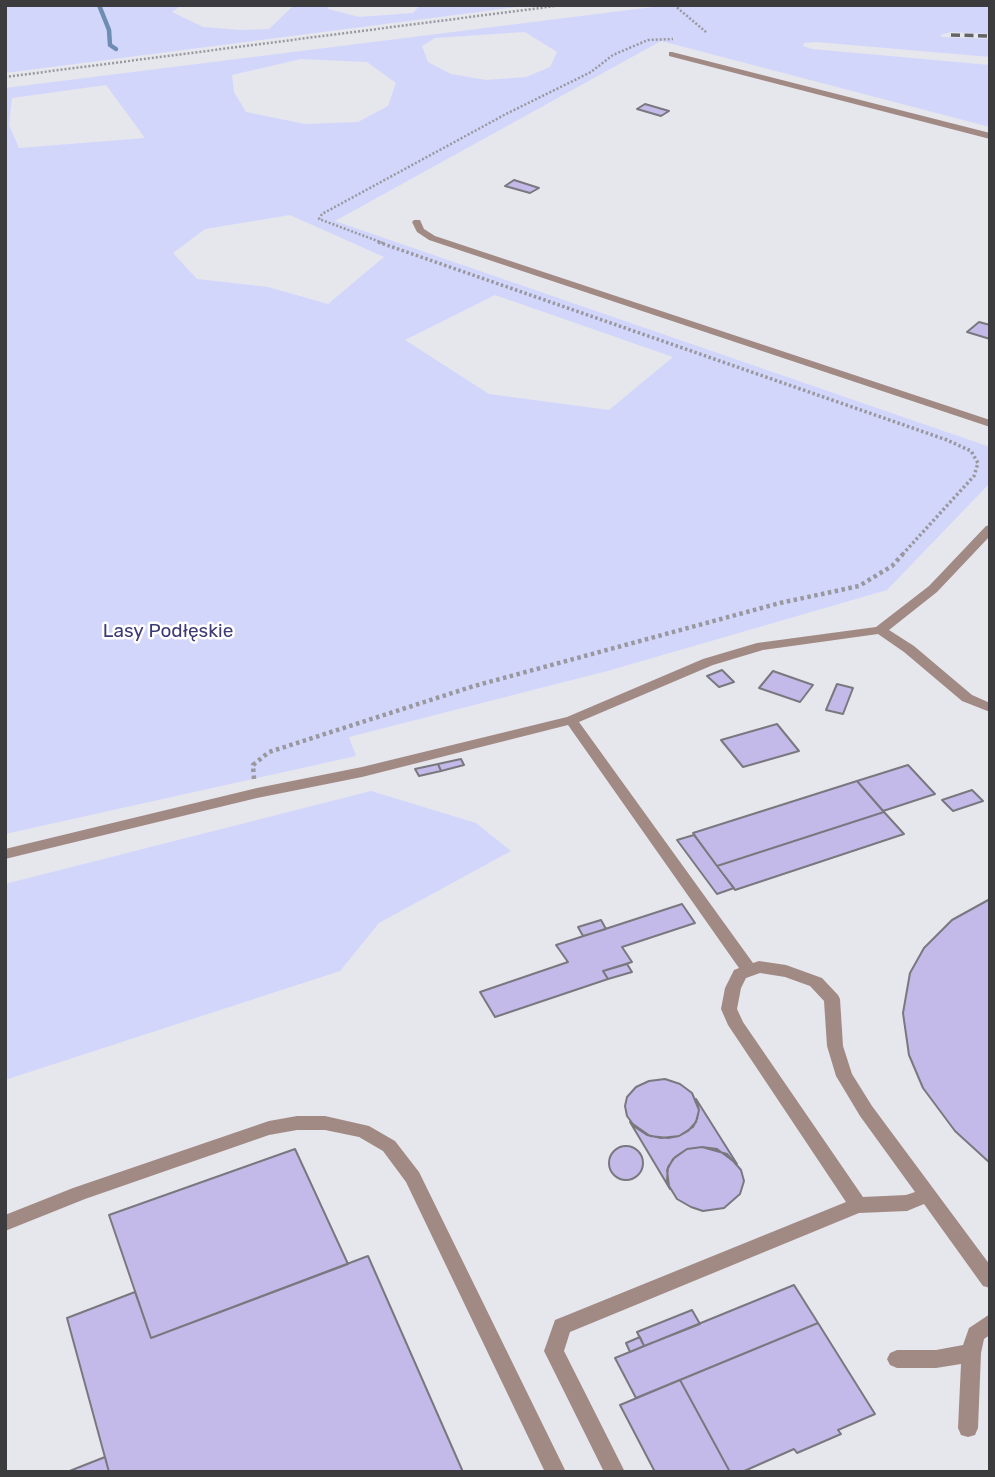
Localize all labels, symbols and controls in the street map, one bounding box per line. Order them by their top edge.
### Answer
park label: Lasy Podłęskie [103,621,233,643]

